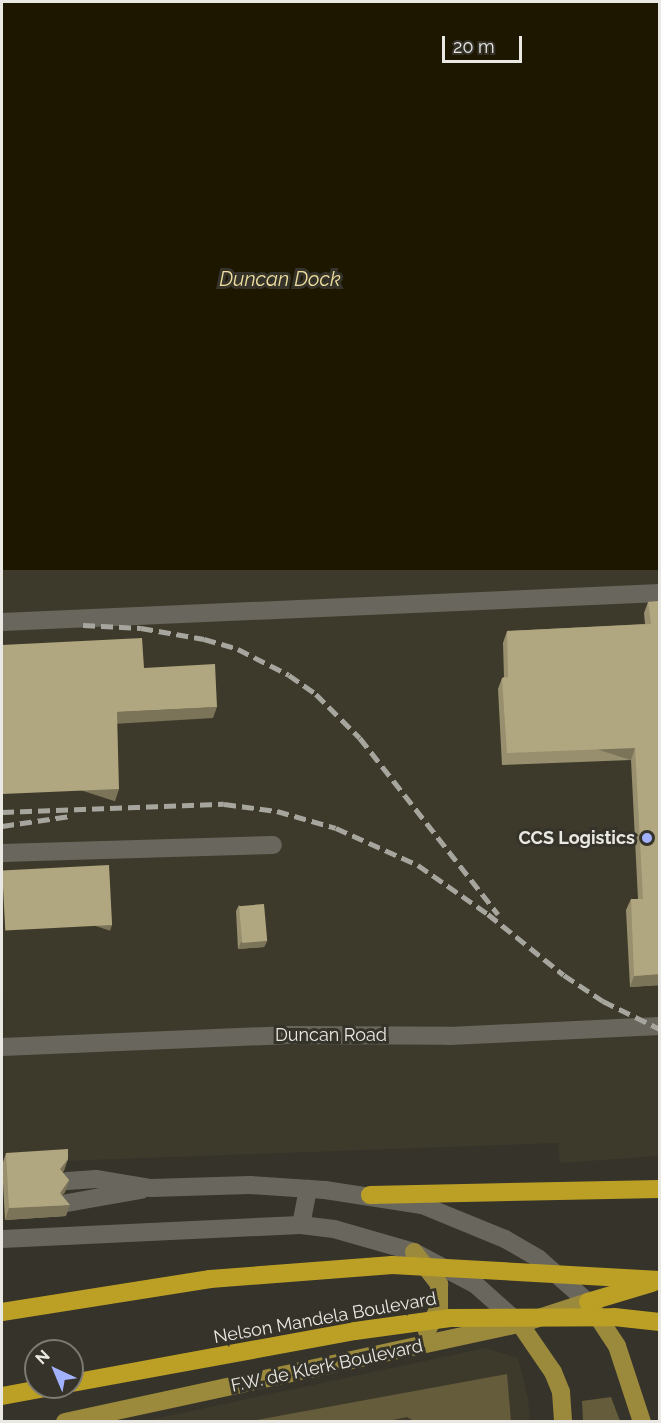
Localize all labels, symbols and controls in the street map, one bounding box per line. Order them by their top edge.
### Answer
scale bar [445,24,524,62]
text: 20 m [453,36,495,57]
water label: Duncan Dock [219,267,341,291]
place label: CCS Logistics [518,827,635,849]
marker: CCS Logistics [640,831,654,845]
street label: Duncan Road [275,1024,387,1046]
street label: Nelson Mandela Boulevard [212,1288,438,1348]
street label: F.W. de Klerk Boulevard [229,1335,425,1397]
north arrow [24,1339,84,1399]
text: N [32,1346,54,1368]

